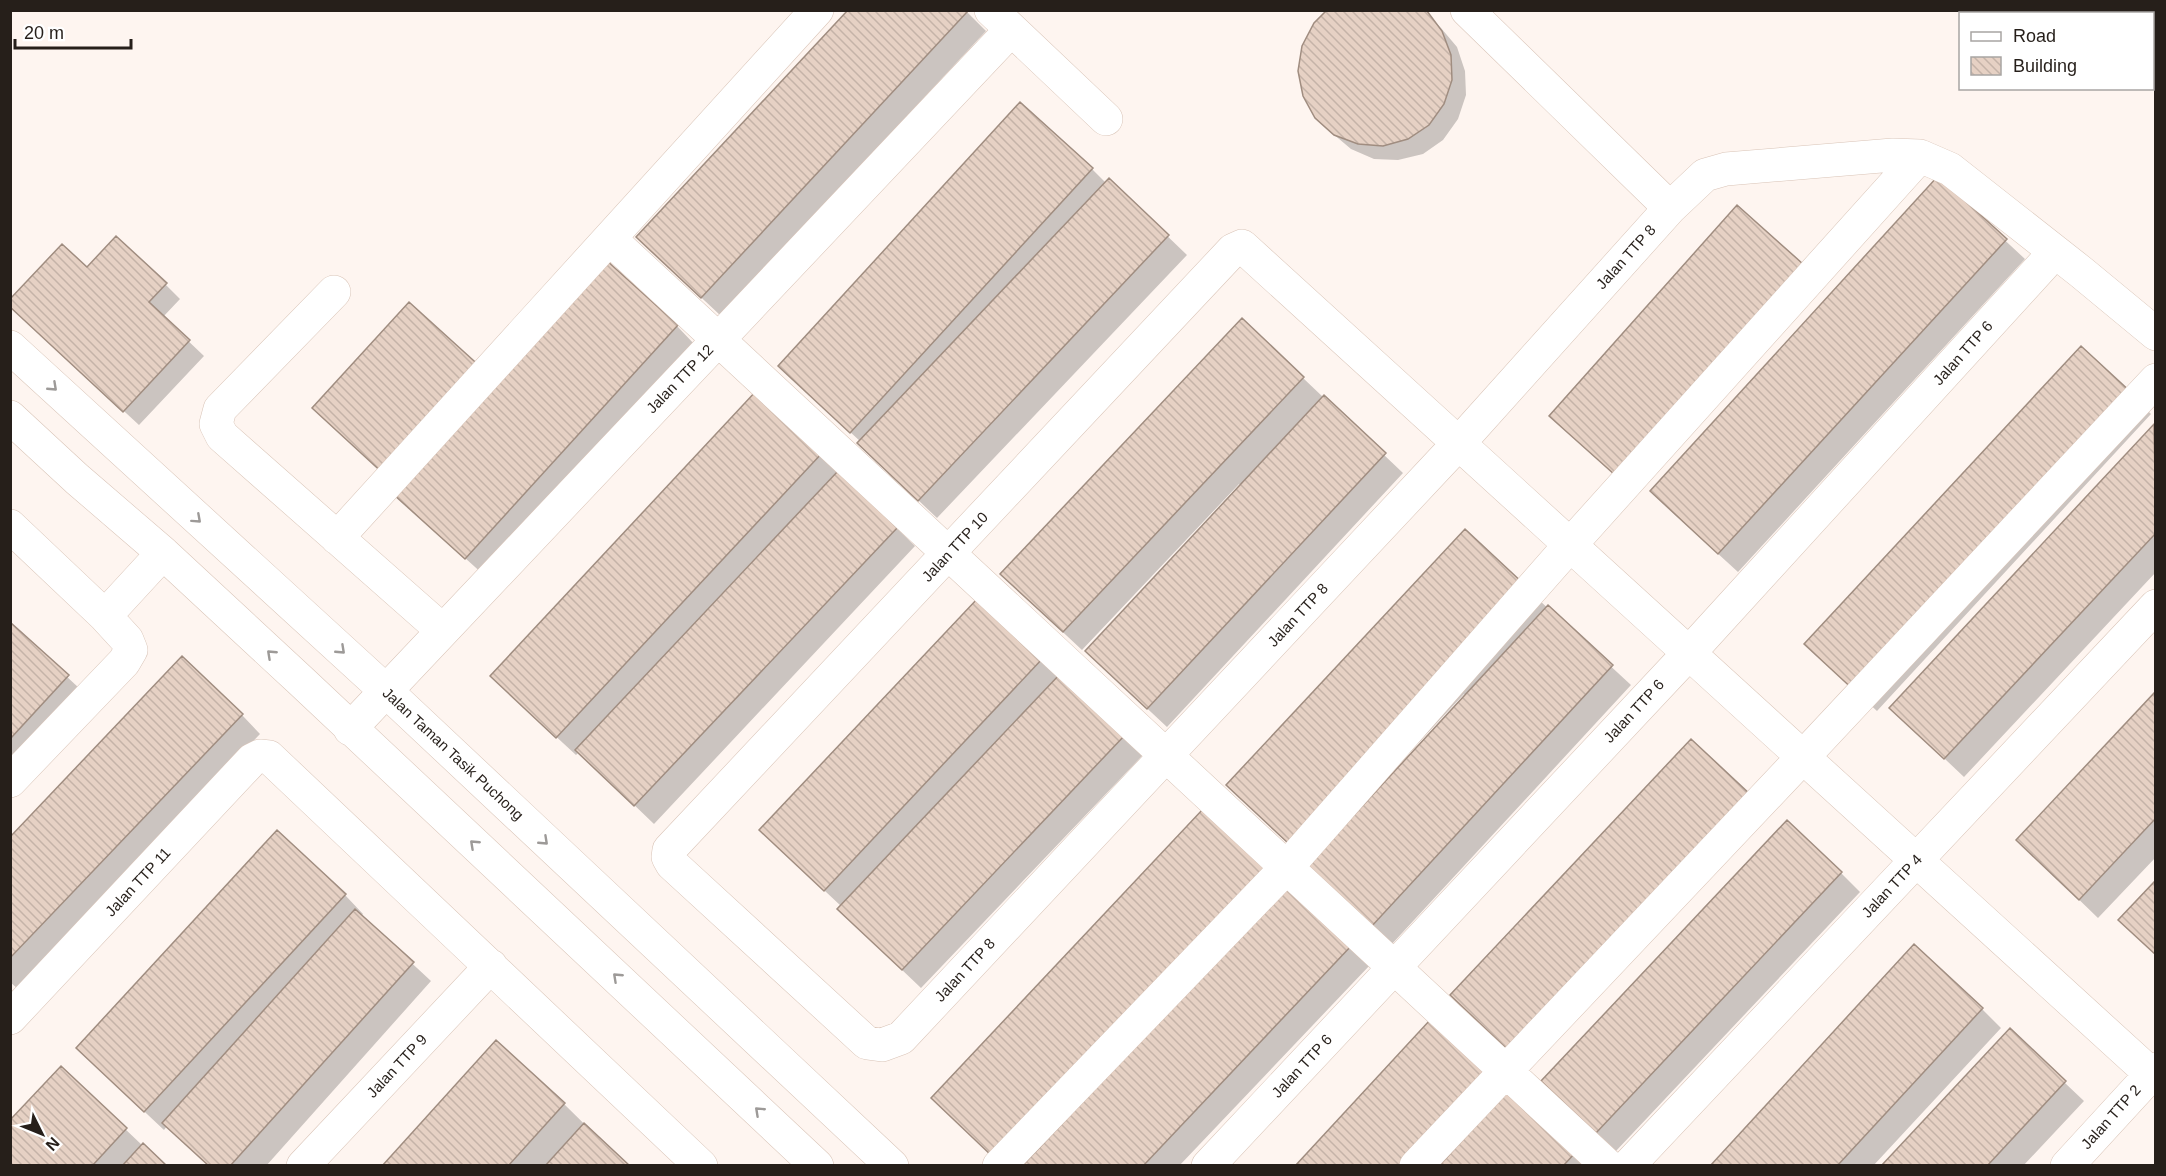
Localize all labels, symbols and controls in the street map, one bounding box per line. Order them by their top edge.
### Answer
scale bar [15,12,130,50]
legend [1959,12,2154,90]
text: 20 m [24,23,64,43]
text: Road [2013,26,2056,46]
text: Building [2013,56,2077,76]
street label: Jalan TTP 8 [1592,221,1659,292]
street label: Jalan TTP 6 [1929,317,1996,388]
street label: Jalan TTP 12 [643,341,717,416]
one-way arrow [46,379,57,390]
street label: Jalan TTP 10 [918,508,991,585]
one-way arrow [190,512,200,523]
street label: Jalan TTP 8 [1264,579,1331,650]
one-way arrow [334,643,345,654]
one-way arrow [267,650,278,661]
street label: Jalan TTP 6 [1600,675,1667,746]
street label: Jalan Taman Tasik Puchong [379,684,527,823]
one-way arrow [538,834,548,845]
one-way arrow [471,841,482,852]
street label: Jalan TTP 11 [102,844,174,919]
street label: Jalan TTP 4 [1858,850,1925,921]
street label: Jalan TTP 8 [931,934,998,1005]
one-way arrow [613,973,624,984]
street label: Jalan TTP 9 [363,1030,430,1101]
street label: Jalan TTP 6 [1268,1030,1335,1101]
street label: Jalan TTP 2 [2077,1081,2144,1152]
north arrow [12,1104,72,1164]
one-way arrow [755,1107,766,1118]
text: N [42,1134,63,1154]

